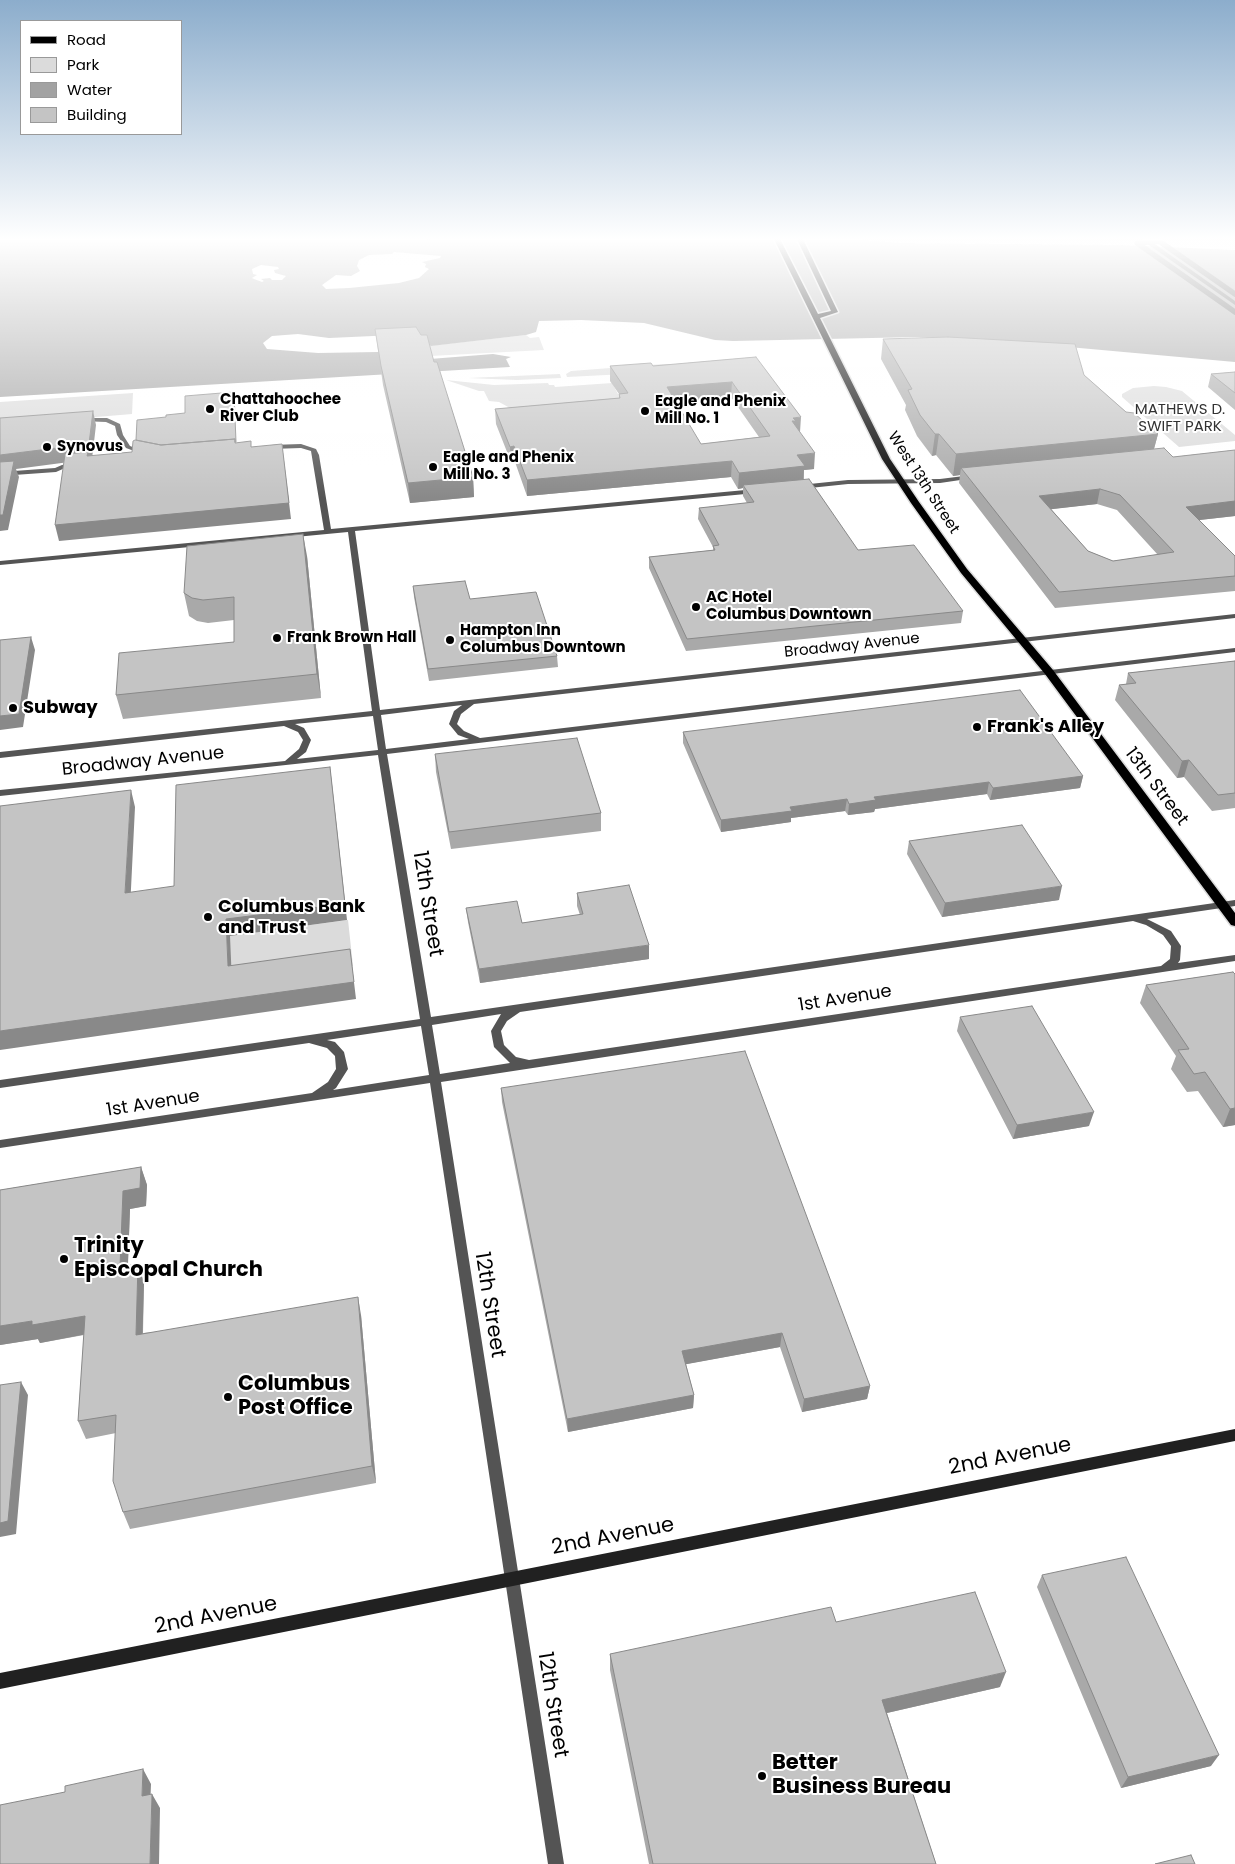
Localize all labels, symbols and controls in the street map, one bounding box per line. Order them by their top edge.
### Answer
legend [20,20,182,135]
text: Road [67,29,106,50]
text: Park [67,54,99,75]
text: Water [67,79,112,100]
text: Building [67,104,127,125]
place label: Chattahoochee River Club [220,391,341,426]
place label: Eagle and Phenix Mill No. 1 [655,393,786,428]
park label: MATHEWS D. SWIFT PARK [1135,401,1225,436]
marker: Chattahoochee River Club [204,403,216,415]
marker: Eagle and Phenix Mill No. 1 [639,405,651,417]
street label: West 13th Street [883,429,963,537]
place label: Synovus [57,438,123,456]
marker: Synovus [41,441,53,453]
place label: Eagle and Phenix Mill No. 3 [443,449,574,484]
marker: Eagle and Phenix Mill No. 3 [427,461,439,473]
place label: AC Hotel Columbus Downtown [706,589,872,624]
marker: AC Hotel Columbus Downtown [690,601,702,613]
place label: Hampton Inn Columbus Downtown [460,622,626,657]
place label: Frank Brown Hall [287,629,417,647]
street label: Broadway Avenue [783,630,921,662]
marker: Frank Brown Hall [271,632,283,644]
marker: Hampton Inn Columbus Downtown [444,634,456,646]
place label: Subway [23,697,98,719]
marker: Subway [7,702,19,714]
place label: Frank's Alley [987,716,1104,738]
marker: Frank's Alley [971,721,983,733]
street label: Broadway Avenue [61,743,225,781]
street label: 13th Street [1120,744,1192,830]
street label: 12th Street [406,849,448,959]
place label: Columbus Bank and Trust [218,896,365,939]
marker: Columbus Bank and Trust [202,911,214,923]
street label: 1st Avenue [797,981,893,1017]
street label: 1st Avenue [105,1086,201,1122]
place label: Trinity Episcopal Church [74,1234,263,1284]
street label: 12th Street [468,1250,510,1360]
marker: Trinity Episcopal Church [58,1253,70,1265]
place label: Columbus Post Office [238,1372,353,1422]
marker: Columbus Post Office [222,1391,234,1403]
street label: 2nd Avenue [947,1433,1073,1481]
street label: 2nd Avenue [550,1513,676,1561]
street label: 2nd Avenue [153,1592,279,1640]
street label: 12th Street [531,1650,573,1760]
place label: Better Business Bureau [772,1751,951,1801]
marker: Better Business Bureau [756,1770,768,1782]

